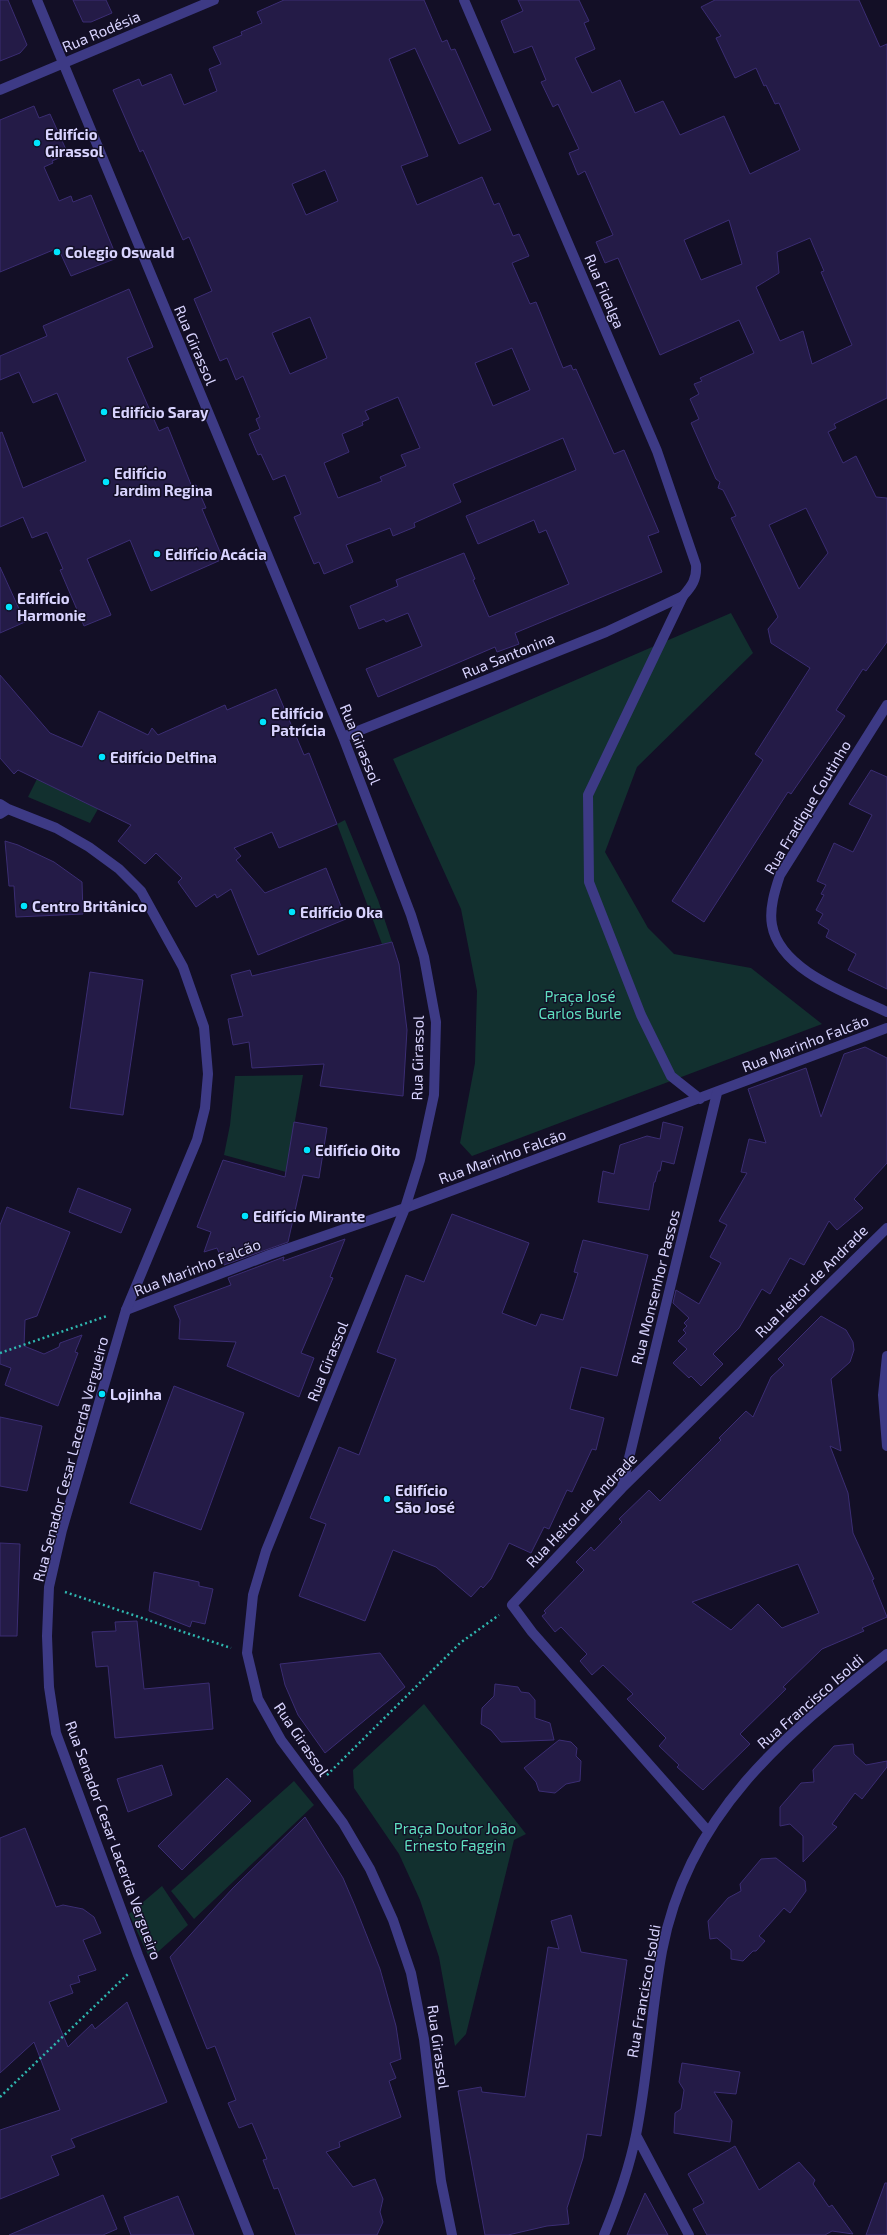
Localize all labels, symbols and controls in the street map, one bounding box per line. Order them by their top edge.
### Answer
street label: Rua Rodésia [59,6,143,56]
place label: Edifício Girassol [45,125,104,160]
marker: Edifício Girassol [32,138,42,148]
place label: Colegio Oswald [65,243,174,261]
marker: Colegio Oswald [52,247,62,257]
street label: Rua Fidalga [581,251,629,331]
street label: Rua Girassol [171,302,221,388]
place label: Edifício Saray [112,403,209,422]
marker: Edifício Saray [99,407,109,417]
place label: Edifício Jardim Regina [114,464,213,499]
marker: Edifício Jardim Regina [101,477,111,487]
place label: Edifício Acácia [165,545,267,563]
marker: Edifício Acácia [152,549,162,559]
place label: Edifício Harmonie [17,589,86,624]
marker: Edifício Harmonie [4,602,14,612]
street label: Rua Santonina [459,628,557,682]
street label: Rua Girassol [337,701,385,787]
place label: Edifício Patrícia [271,704,326,739]
marker: Edifício Patrícia [258,717,268,727]
street label: Rua Fradique Coutinho [760,737,854,877]
place label: Edifício Delfina [110,748,217,766]
marker: Edifício Delfina [97,752,107,762]
place label: Centro Britânico [32,897,147,915]
marker: Centro Britânico [19,901,29,911]
place label: Edifício Oka [300,903,383,921]
marker: Edifício Oka [287,907,297,917]
park label: Praça José Carlos Burle [538,987,622,1022]
street label: Rua Marinho Falcão [739,1011,871,1075]
street label: Rua Girassol [407,1015,427,1101]
street label: Rua Marinho Falcão [436,1125,568,1187]
place label: Edifício Oito [315,1141,400,1159]
marker: Edifício Oito [302,1145,312,1155]
place label: Edifício Mirante [253,1207,365,1225]
street label: Rua Monsenhor Passos [627,1208,683,1366]
marker: Edifício Mirante [240,1211,250,1221]
street label: Rua Heitor de Andrade [751,1221,871,1341]
street label: Rua Marinho Falcão [131,1235,263,1299]
street label: Rua Girassol [303,1318,351,1404]
street label: Rua Senador Cesar Lacerda Vergueiro [29,1334,111,1584]
place label: Lojinha [110,1385,162,1403]
marker: Lojinha [97,1389,107,1399]
street label: Rua Heitor de Andrade [522,1449,640,1571]
place label: Edifício São José [395,1481,455,1516]
marker: Edifício São José [382,1494,392,1504]
street label: Rua Francisco Isoldi [753,1650,867,1752]
street label: Rua Girassol [271,1699,334,1780]
street label: Rua Senador Cesar Lacerda Vergueiro [62,1718,166,1962]
park label: Praça Doutor João Ernesto Faggin [394,1819,516,1854]
street label: Rua Francisco Isoldi [622,1923,664,2059]
street label: Rua Girassol [424,2004,454,2091]

